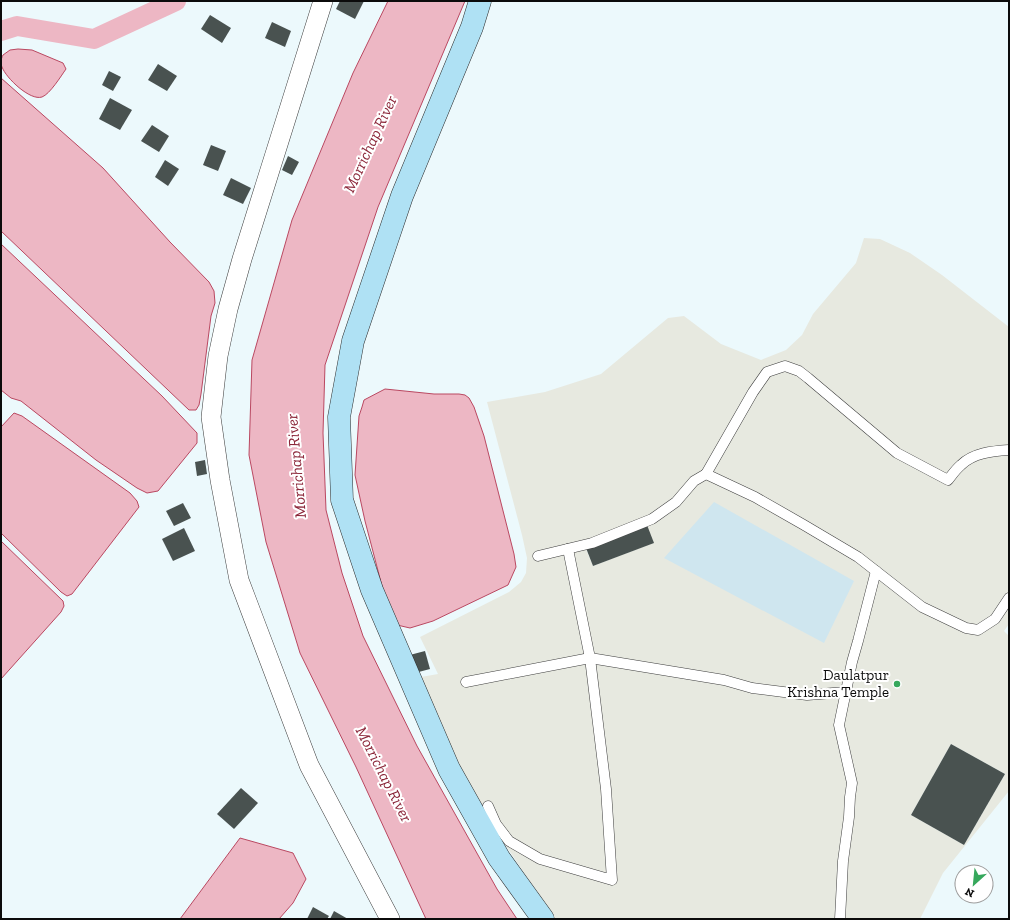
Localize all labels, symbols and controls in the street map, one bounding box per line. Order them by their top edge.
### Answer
water label: Morrichap River [339,92,401,195]
water label: Morrichap River [282,413,310,519]
place label: Daulatpur Krishna Temple [787,666,889,701]
marker: Daulatpur Krishna Temple [892,679,902,689]
water label: Morrichap River [352,723,416,825]
north arrow [954,864,994,904]
text: N [962,884,976,900]

